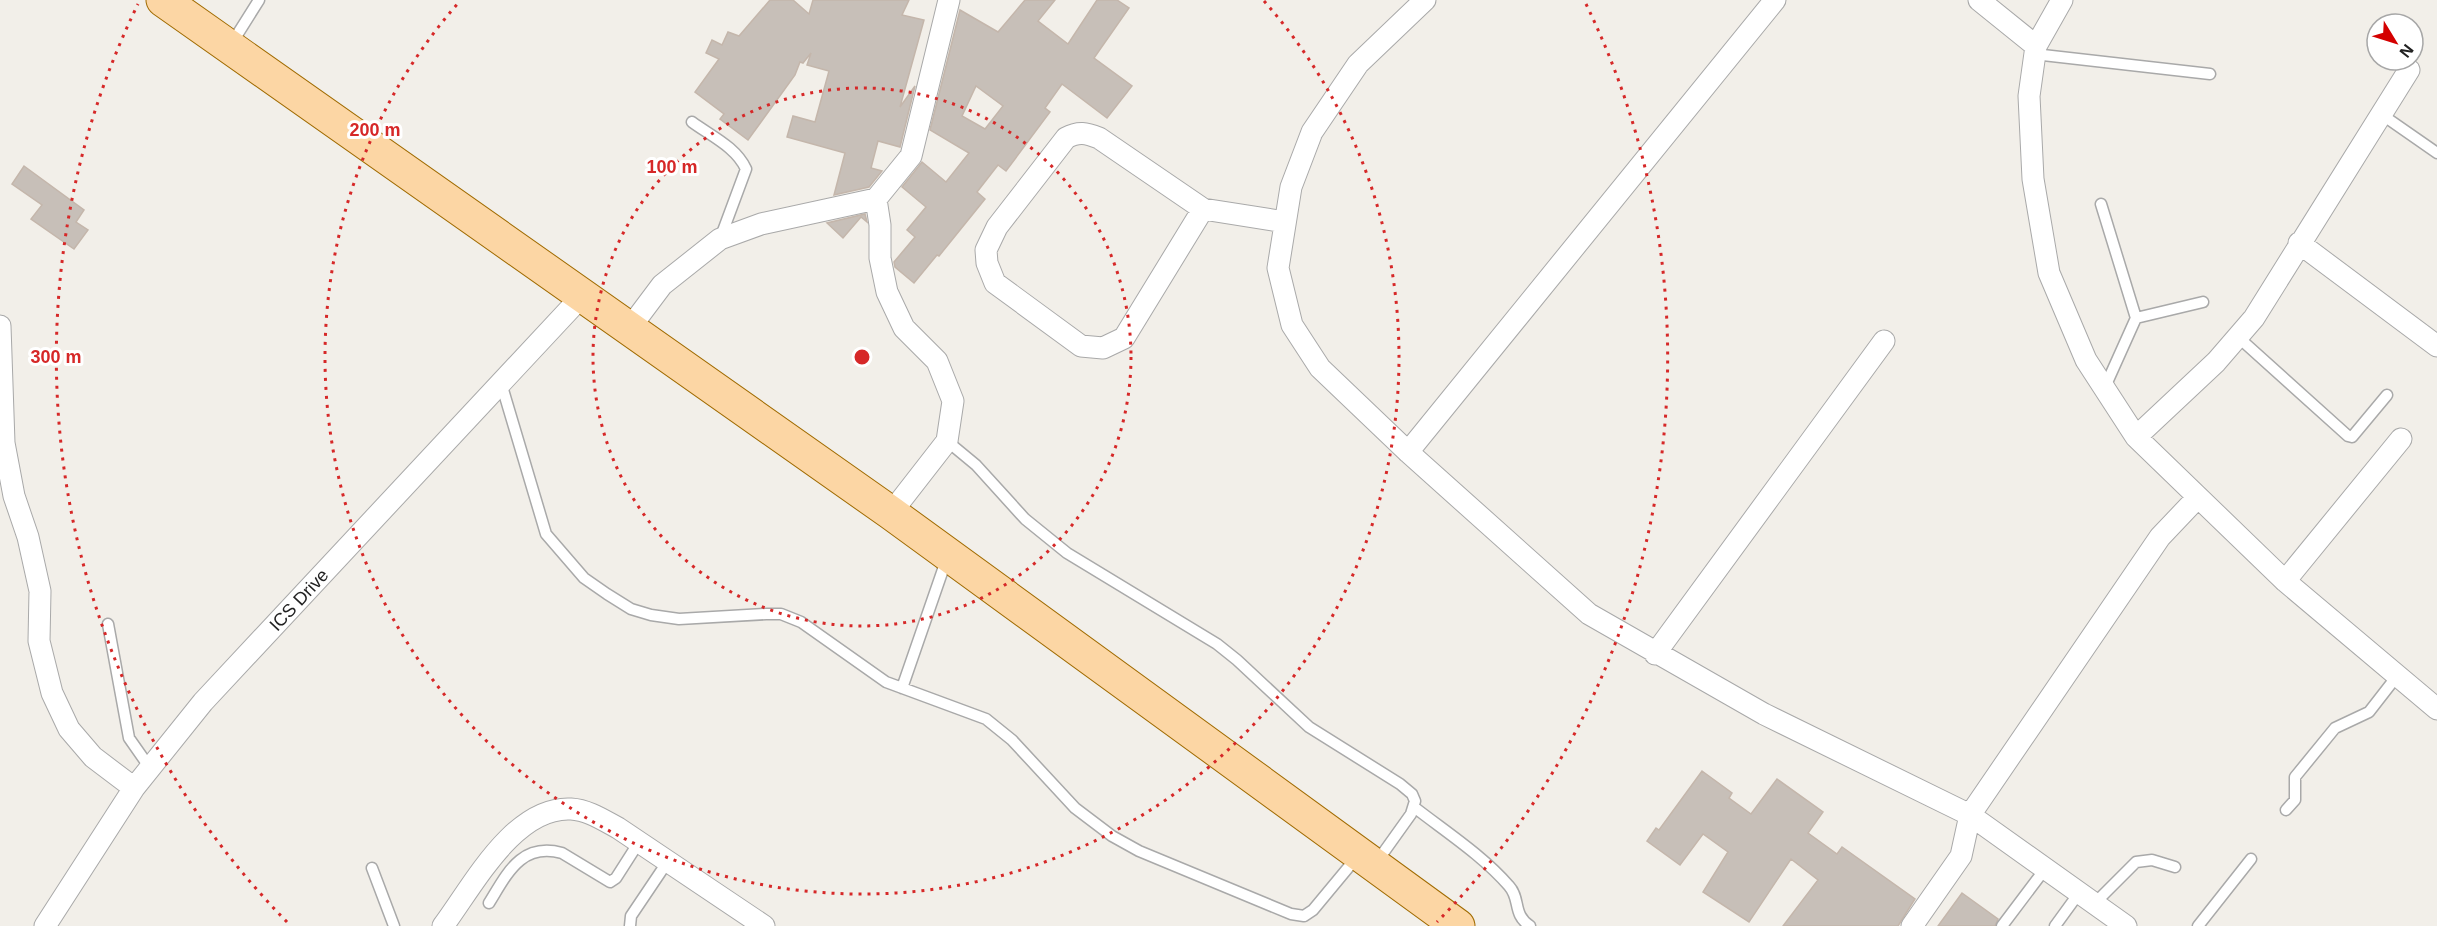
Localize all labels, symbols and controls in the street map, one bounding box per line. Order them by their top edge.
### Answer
north arrow [2365,12,2425,72]
text: N [2396,41,2417,61]
text: 200 m [349,120,401,140]
text: 100 m [646,157,698,177]
text: 300 m [30,347,82,367]
centre of rings [852,347,872,367]
street label: ICS Drive [265,565,333,635]

